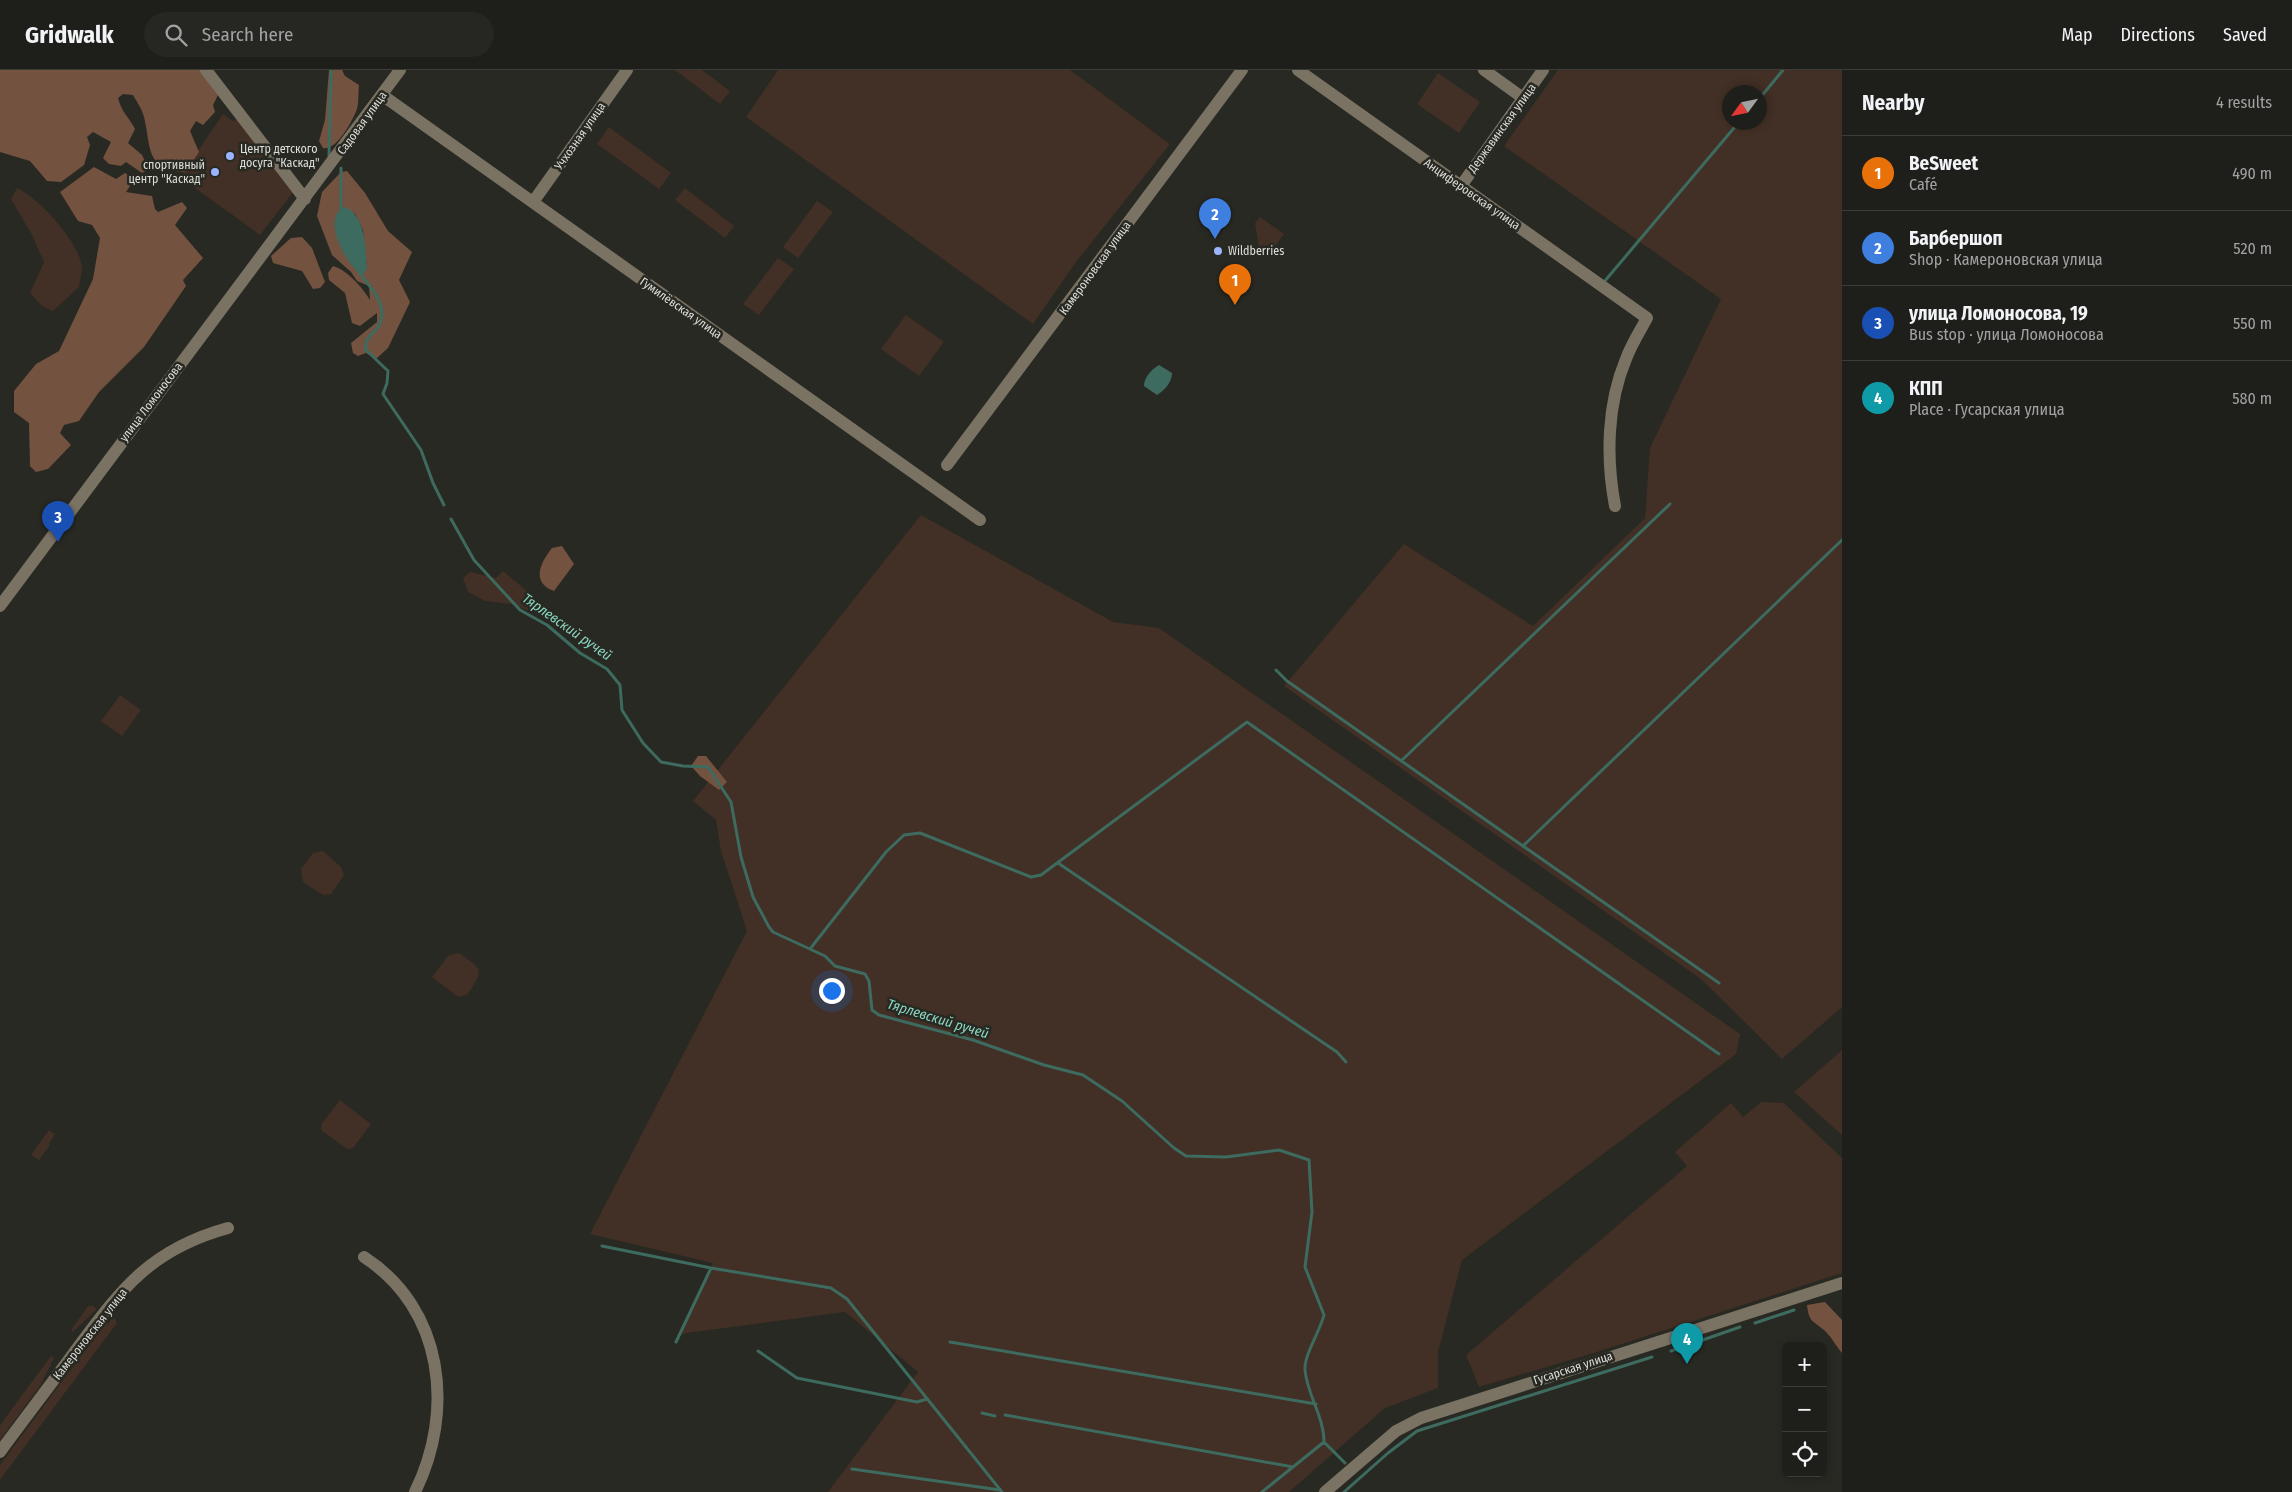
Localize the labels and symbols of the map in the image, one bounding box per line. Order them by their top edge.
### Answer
street label: Державинская улица [1464,81,1539,176]
north arrow [1722,85,1767,130]
street label: Садовая улица [334,89,390,157]
street label: Учхозная улица [551,100,608,173]
place label: Центр детского досуга "Каскад" [240,142,320,170]
marker: Центр детского досуга "Каскад" [224,150,236,162]
street label: Анциферовская улица [1421,156,1523,233]
place label: спортивный центр "Каскад" [129,158,205,186]
marker: спортивный центр "Каскад" [209,166,221,178]
pin: 2 [1199,198,1231,239]
street label: Камероновская улица [1056,218,1134,317]
place label: Wildberries [1228,244,1284,258]
marker: Wildberries [1212,245,1224,257]
pin: 1 [1219,264,1251,305]
street label: Гумилёвская улица [637,274,725,342]
street label: улица Ломоносова [117,360,185,444]
pin: 3 [42,501,74,542]
water label: Тярлевский ручей [519,590,615,664]
your location [819,978,845,1004]
water label: Тярлевский ручей [885,995,991,1043]
street label: Камероновская улица [50,1285,130,1382]
pin: 4 [1671,1323,1703,1364]
street label: Гусарская улица [1532,1349,1614,1387]

